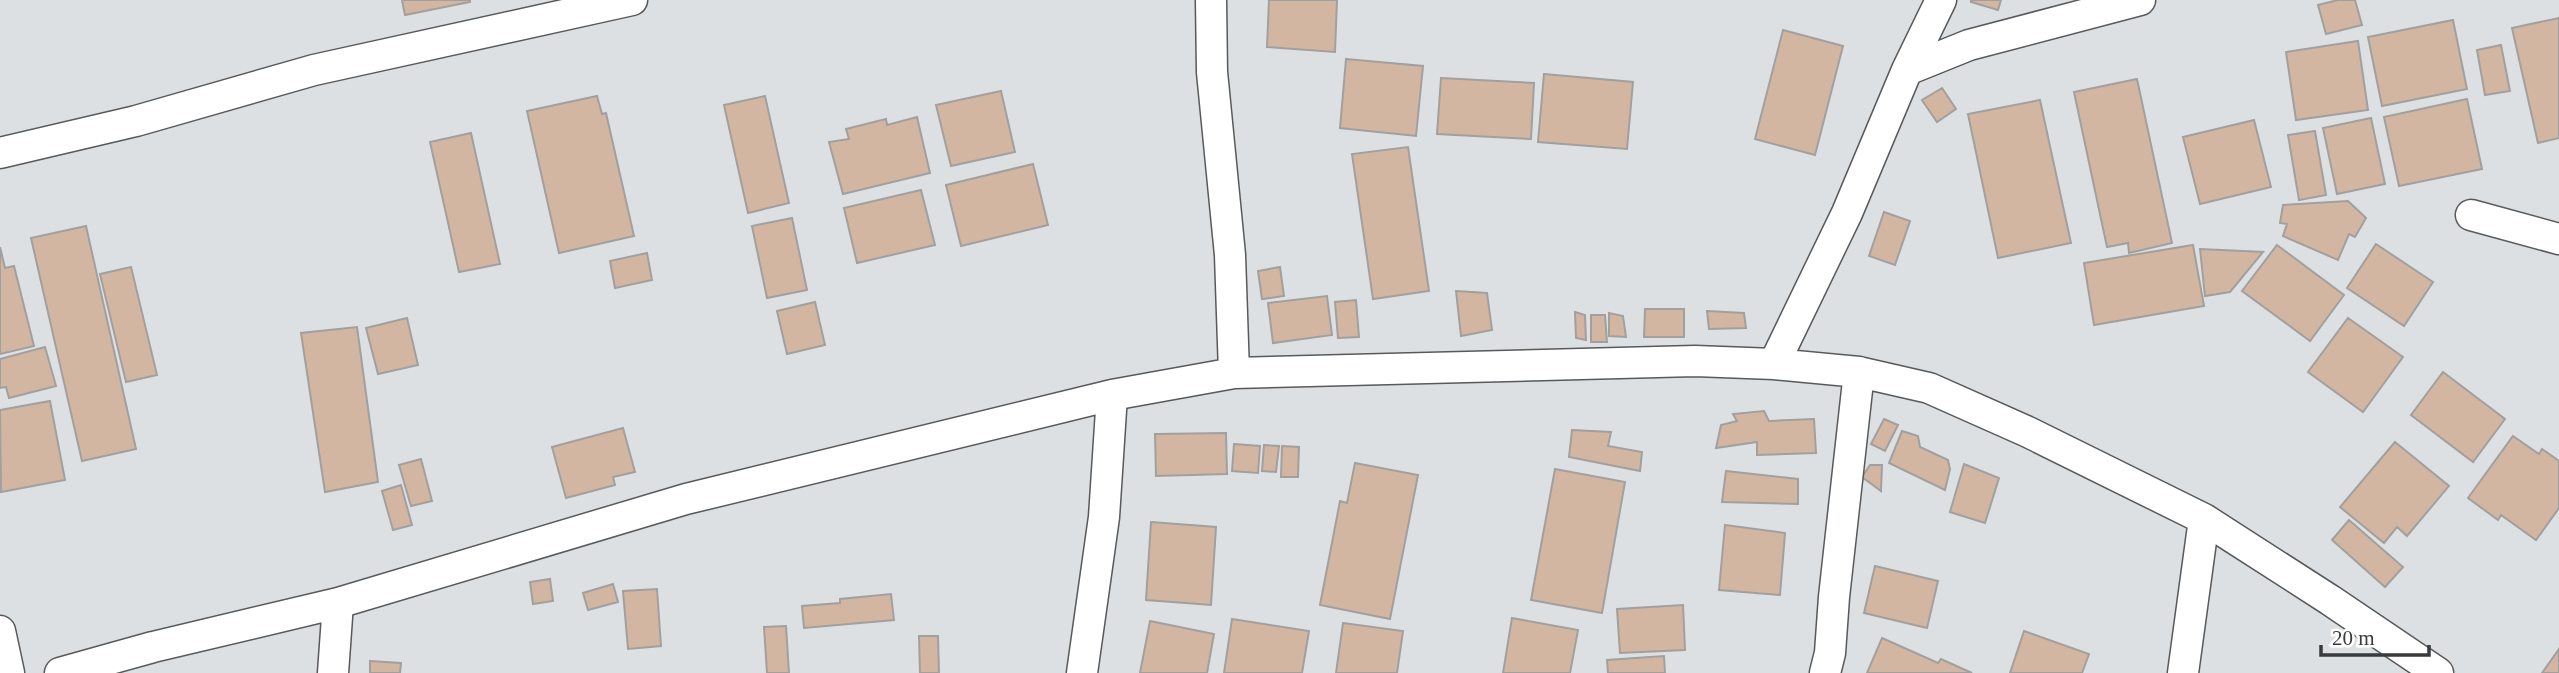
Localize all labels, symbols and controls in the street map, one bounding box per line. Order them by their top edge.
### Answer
scale bar [2321,614,2430,658]
text: 20 m [2332,626,2375,650]

